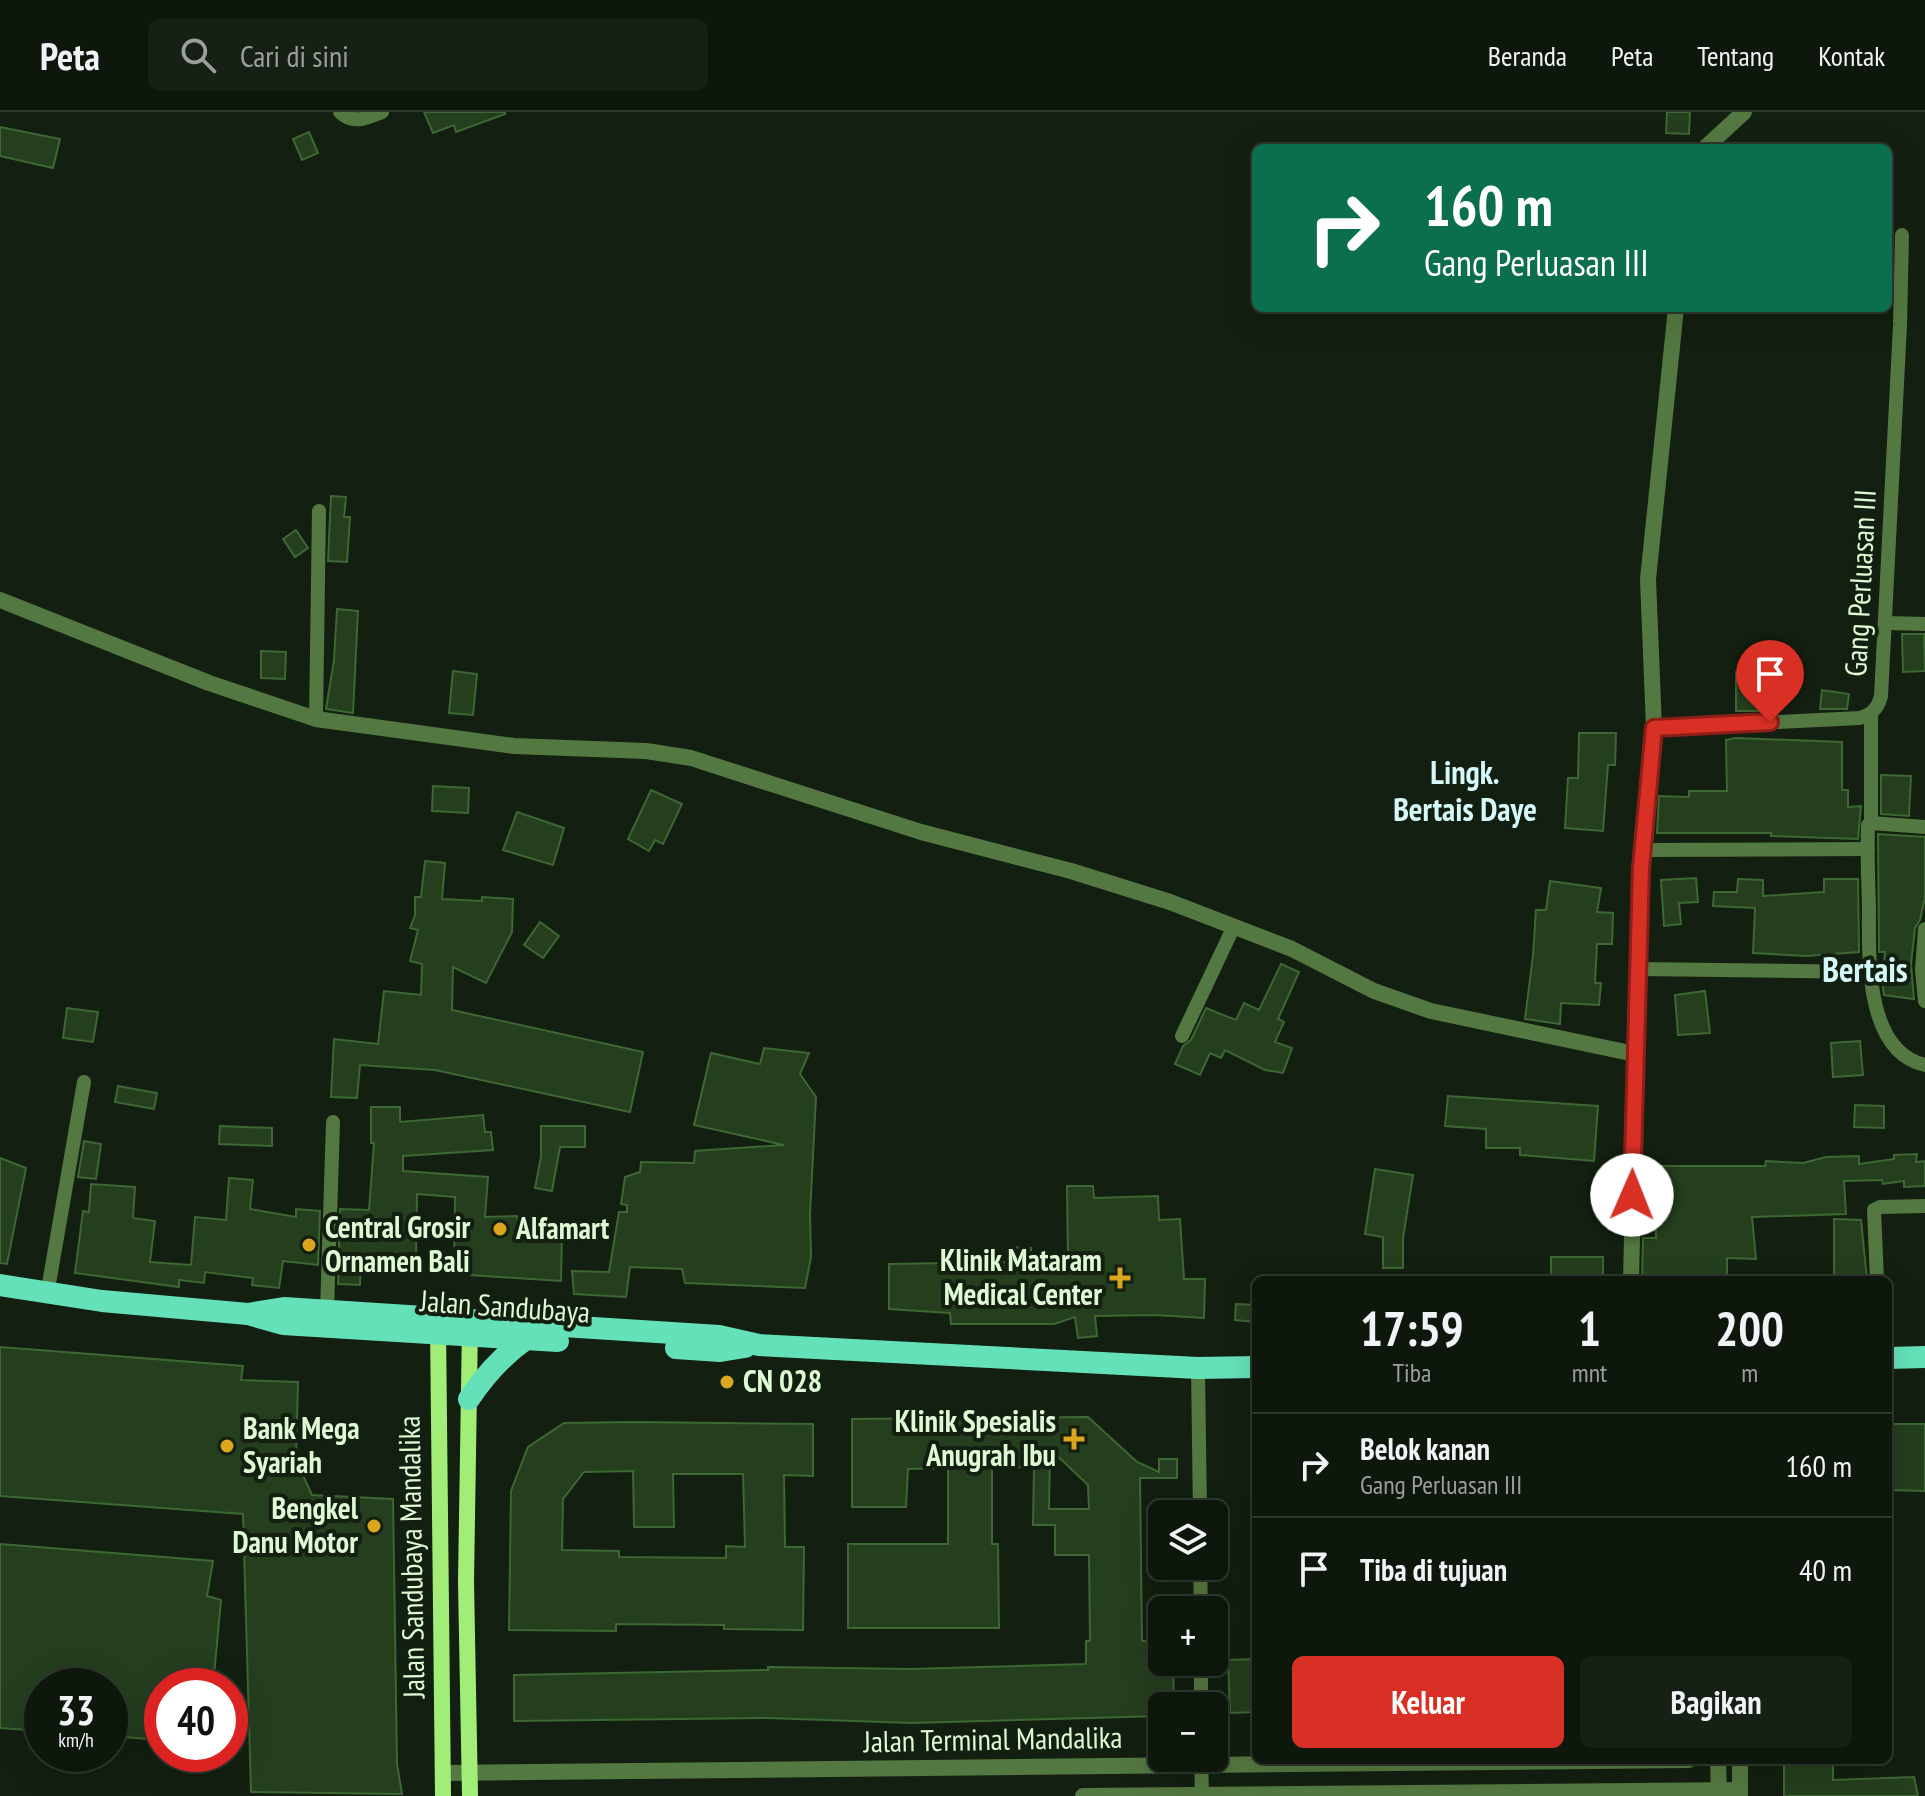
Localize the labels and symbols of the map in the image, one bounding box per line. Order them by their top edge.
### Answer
street label: Gang Perluasan III [1835,488,1884,677]
pin [1736,640,1804,722]
district label: Lingk. Bertais Daye [1393,751,1537,830]
district label: Bertais [1822,947,1908,991]
position arrow [1590,1153,1674,1237]
place label: Central Grosir Ornamen Bali [325,1207,471,1280]
place label: Alfamart [515,1208,610,1247]
marker: Alfamart [491,1220,509,1238]
marker: Central Grosir Ornamen Bali [300,1236,318,1254]
place label: Klinik Mataram Medical Center [940,1240,1102,1313]
marker: Klinik Mataram Medical Center [1109,1267,1131,1289]
street label: Jalan Sandubaya [418,1280,591,1331]
place label: CN 028 [743,1361,822,1400]
marker: CN 028 [718,1373,736,1391]
place label: Klinik Spesialis Anugrah Ibu [895,1401,1056,1474]
place label: Bank Mega Syariah [243,1408,360,1481]
street label: Jalan Sandubaya Mandalika [389,1415,432,1700]
marker: Klinik Spesialis Anugrah Ibu [1063,1428,1085,1450]
marker: Bank Mega Syariah [218,1437,236,1455]
place label: Bengkel Danu Motor [232,1488,359,1561]
marker: Bengkel Danu Motor [365,1517,383,1535]
speed limit sign: 40 [144,1668,248,1772]
street label: Jalan Terminal Mandalika [862,1717,1123,1760]

